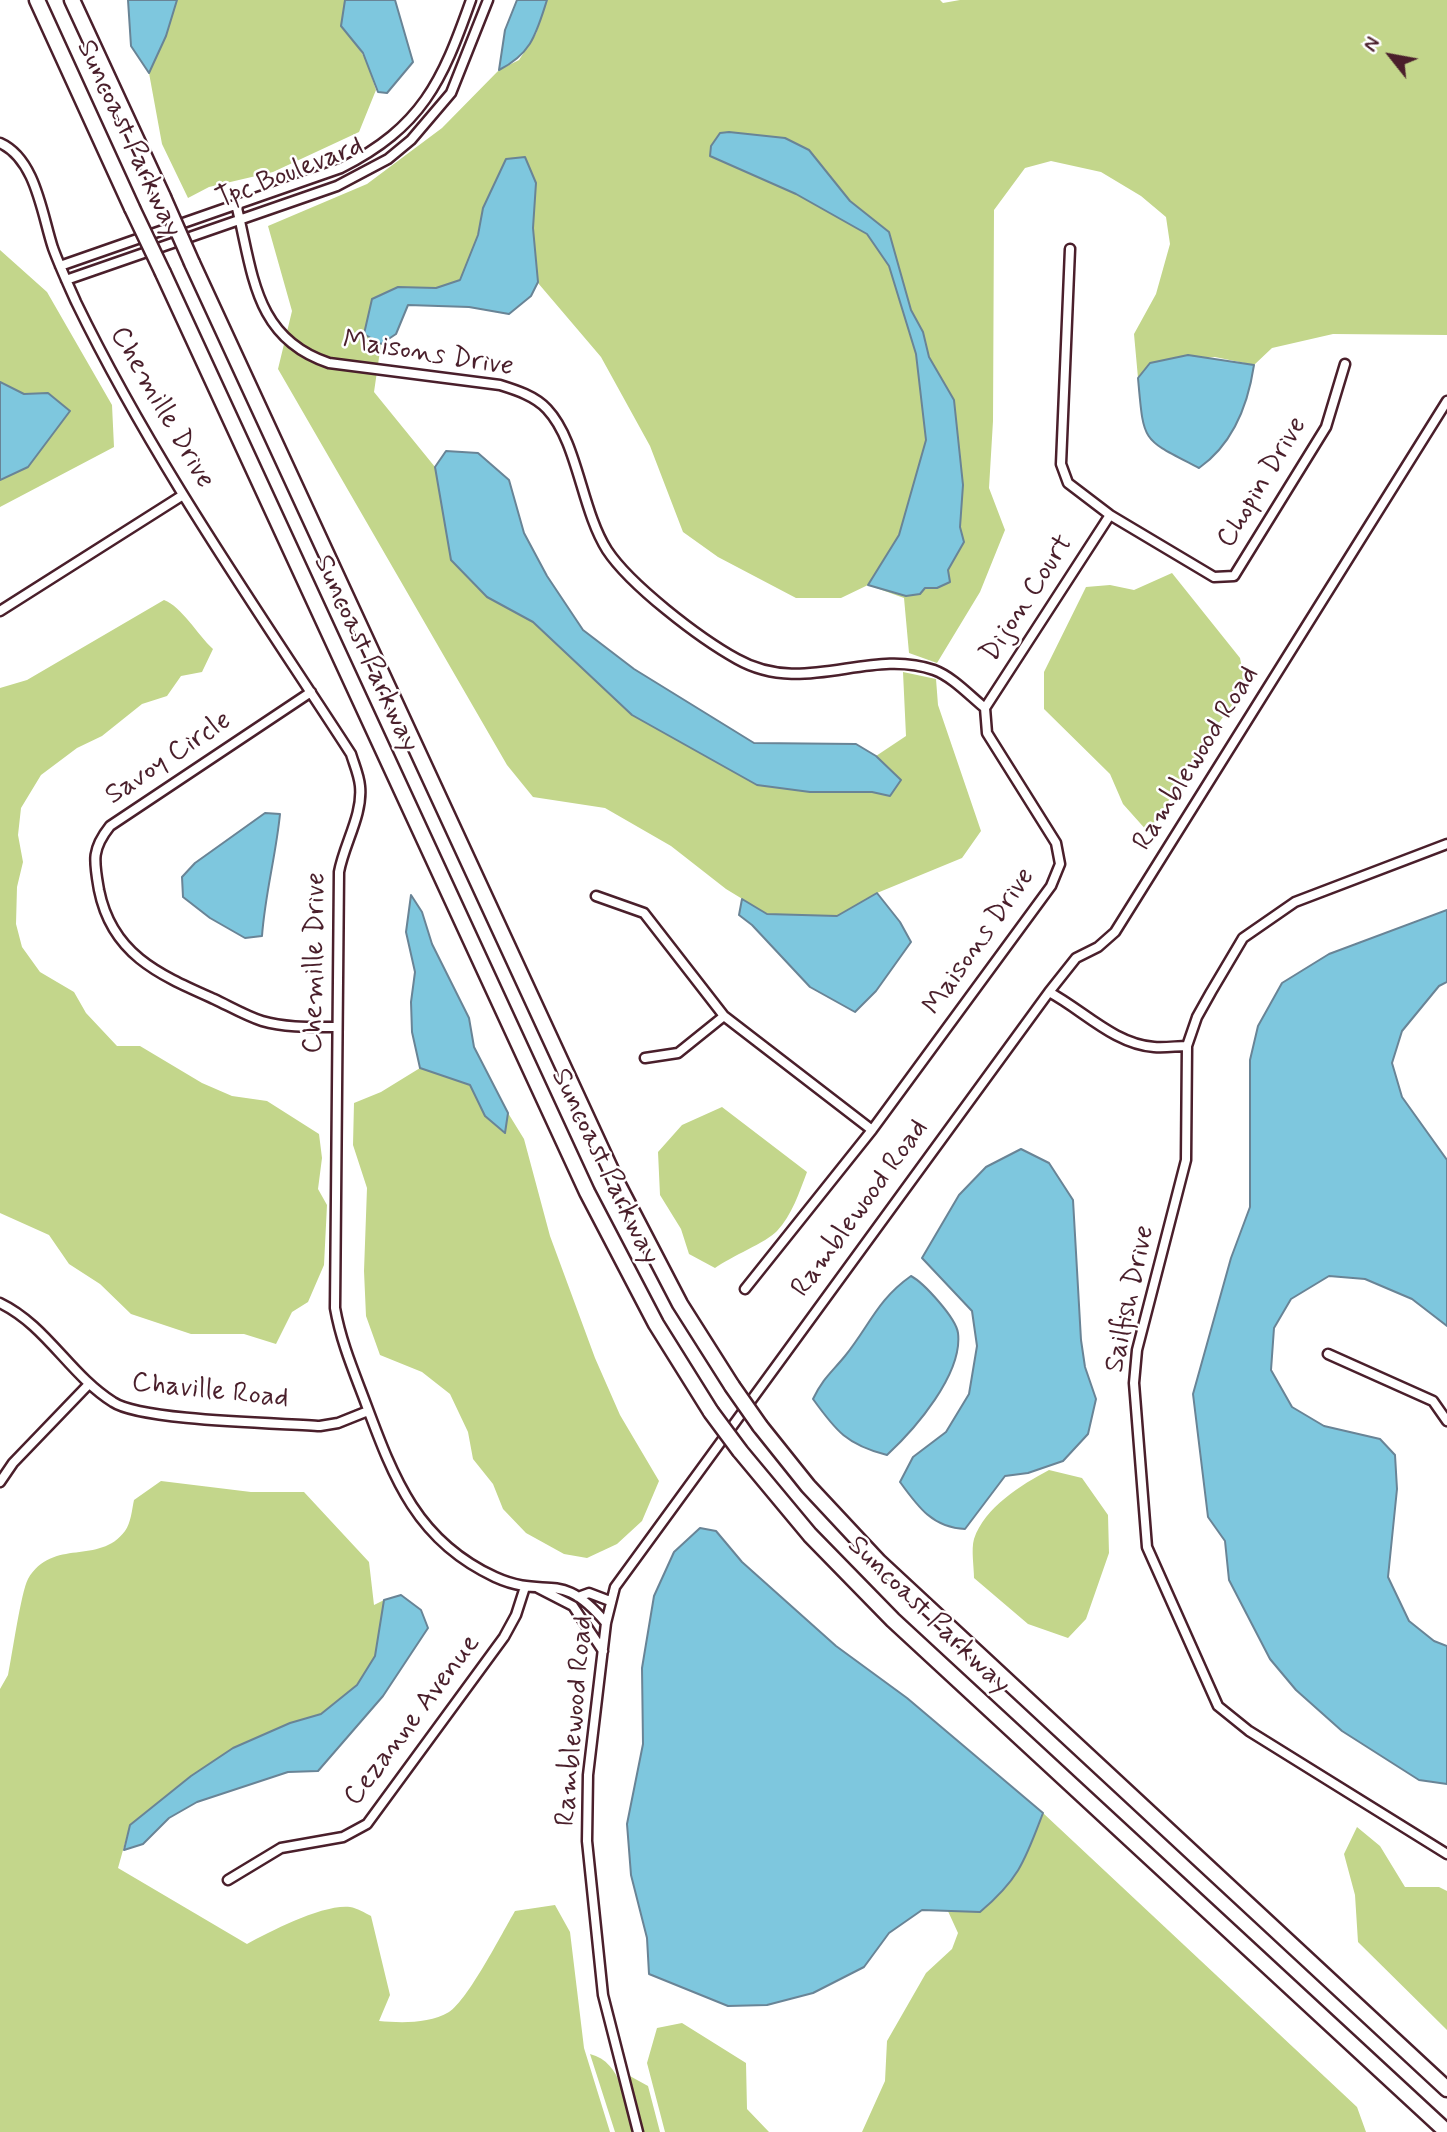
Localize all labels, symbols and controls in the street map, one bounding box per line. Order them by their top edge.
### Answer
north arrow [1356,21,1426,91]
text: N [1359,33,1387,57]
street label: Suncoast Parkway [68,35,188,243]
street label: Tpc Boulevard [212,131,368,217]
street label: Chemille Drive [101,321,221,495]
street label: Maisons Drive [340,325,516,385]
street label: Chopin Drive [1211,411,1315,555]
street label: Dijon Court [974,529,1082,669]
street label: Suncoast Parkway [305,550,425,758]
street label: Ramblewood Road [1127,660,1267,858]
street label: Savoy Circle [100,705,238,813]
street label: Maisons Drive [917,862,1043,1022]
street label: Chemille Drive [298,872,334,1054]
street label: Suncoast Parkway [542,1064,666,1270]
street label: Ramblewood Road [785,1114,937,1304]
street label: Sailfish Drive [1099,1222,1163,1376]
street label: Chaville Road [130,1367,290,1417]
street label: Suncoast Parkway [839,1530,1017,1702]
street label: Ramblewood Road [550,1614,602,1828]
street label: Cezanne Avenue [338,1629,488,1813]

